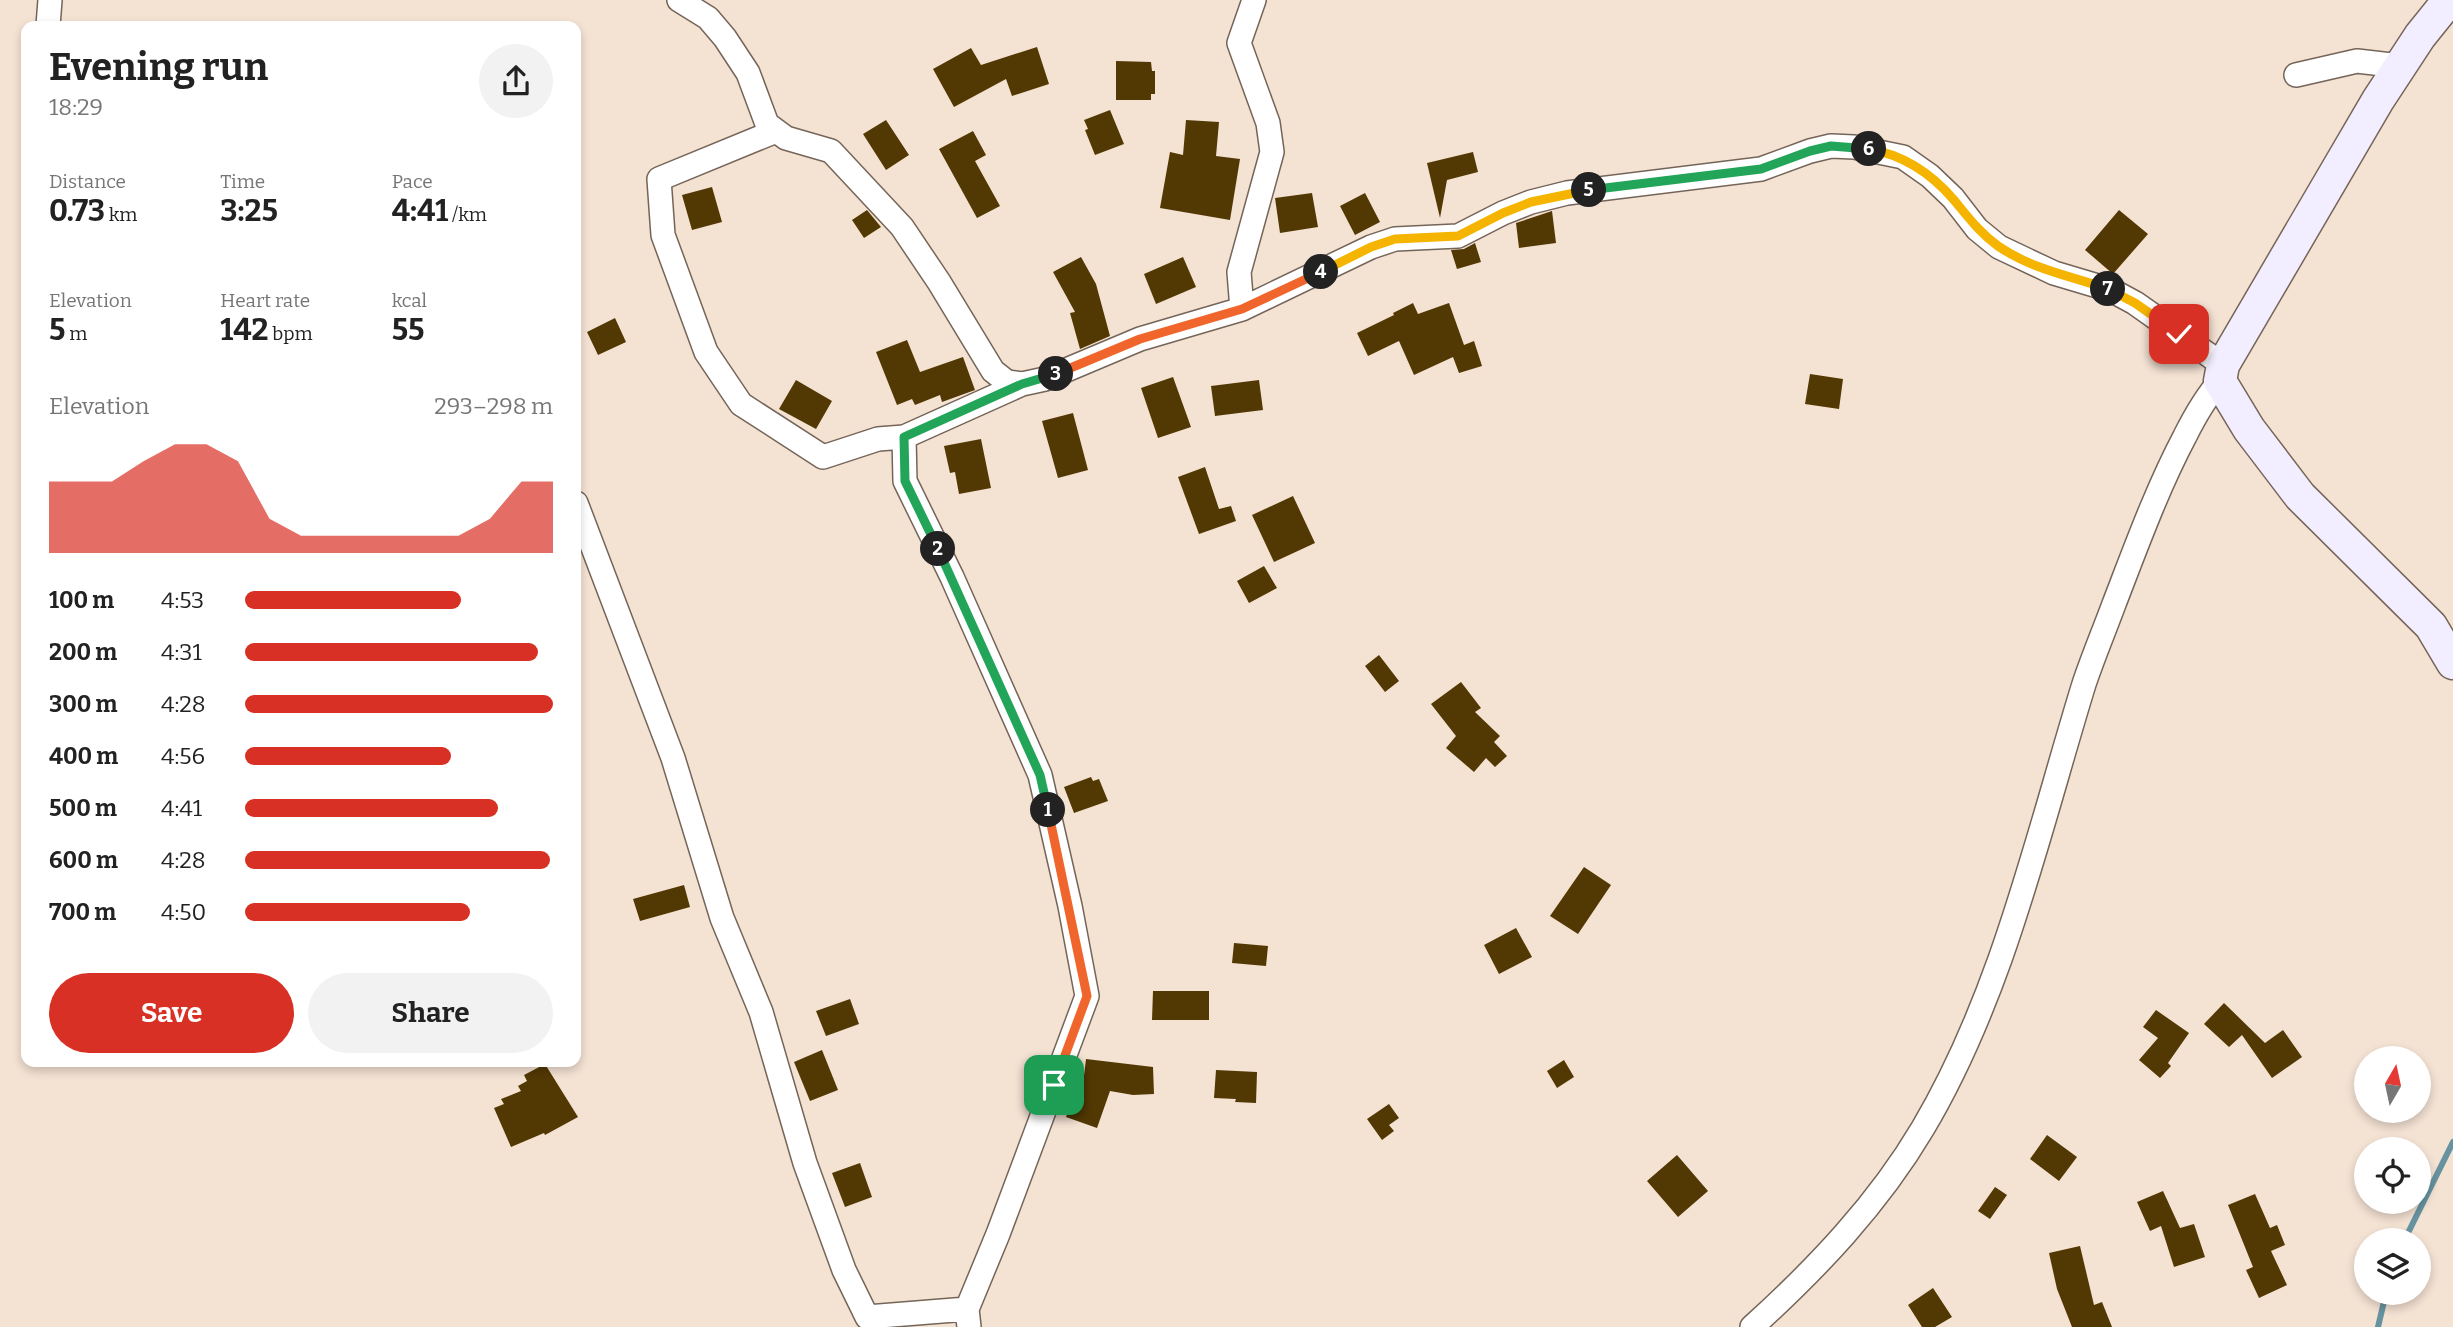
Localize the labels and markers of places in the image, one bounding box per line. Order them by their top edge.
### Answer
pin: 6 [1852,132,1886,166]
pin: 5 [1572,172,1606,208]
pin: 4 [1304,254,1338,290]
pin: 7 [2090,272,2126,306]
pin [2149,304,2209,364]
pin: 3 [1038,356,1074,392]
pin: 2 [920,532,956,566]
pin: 1 [1030,792,1066,828]
pin [1024,1055,1084,1115]

